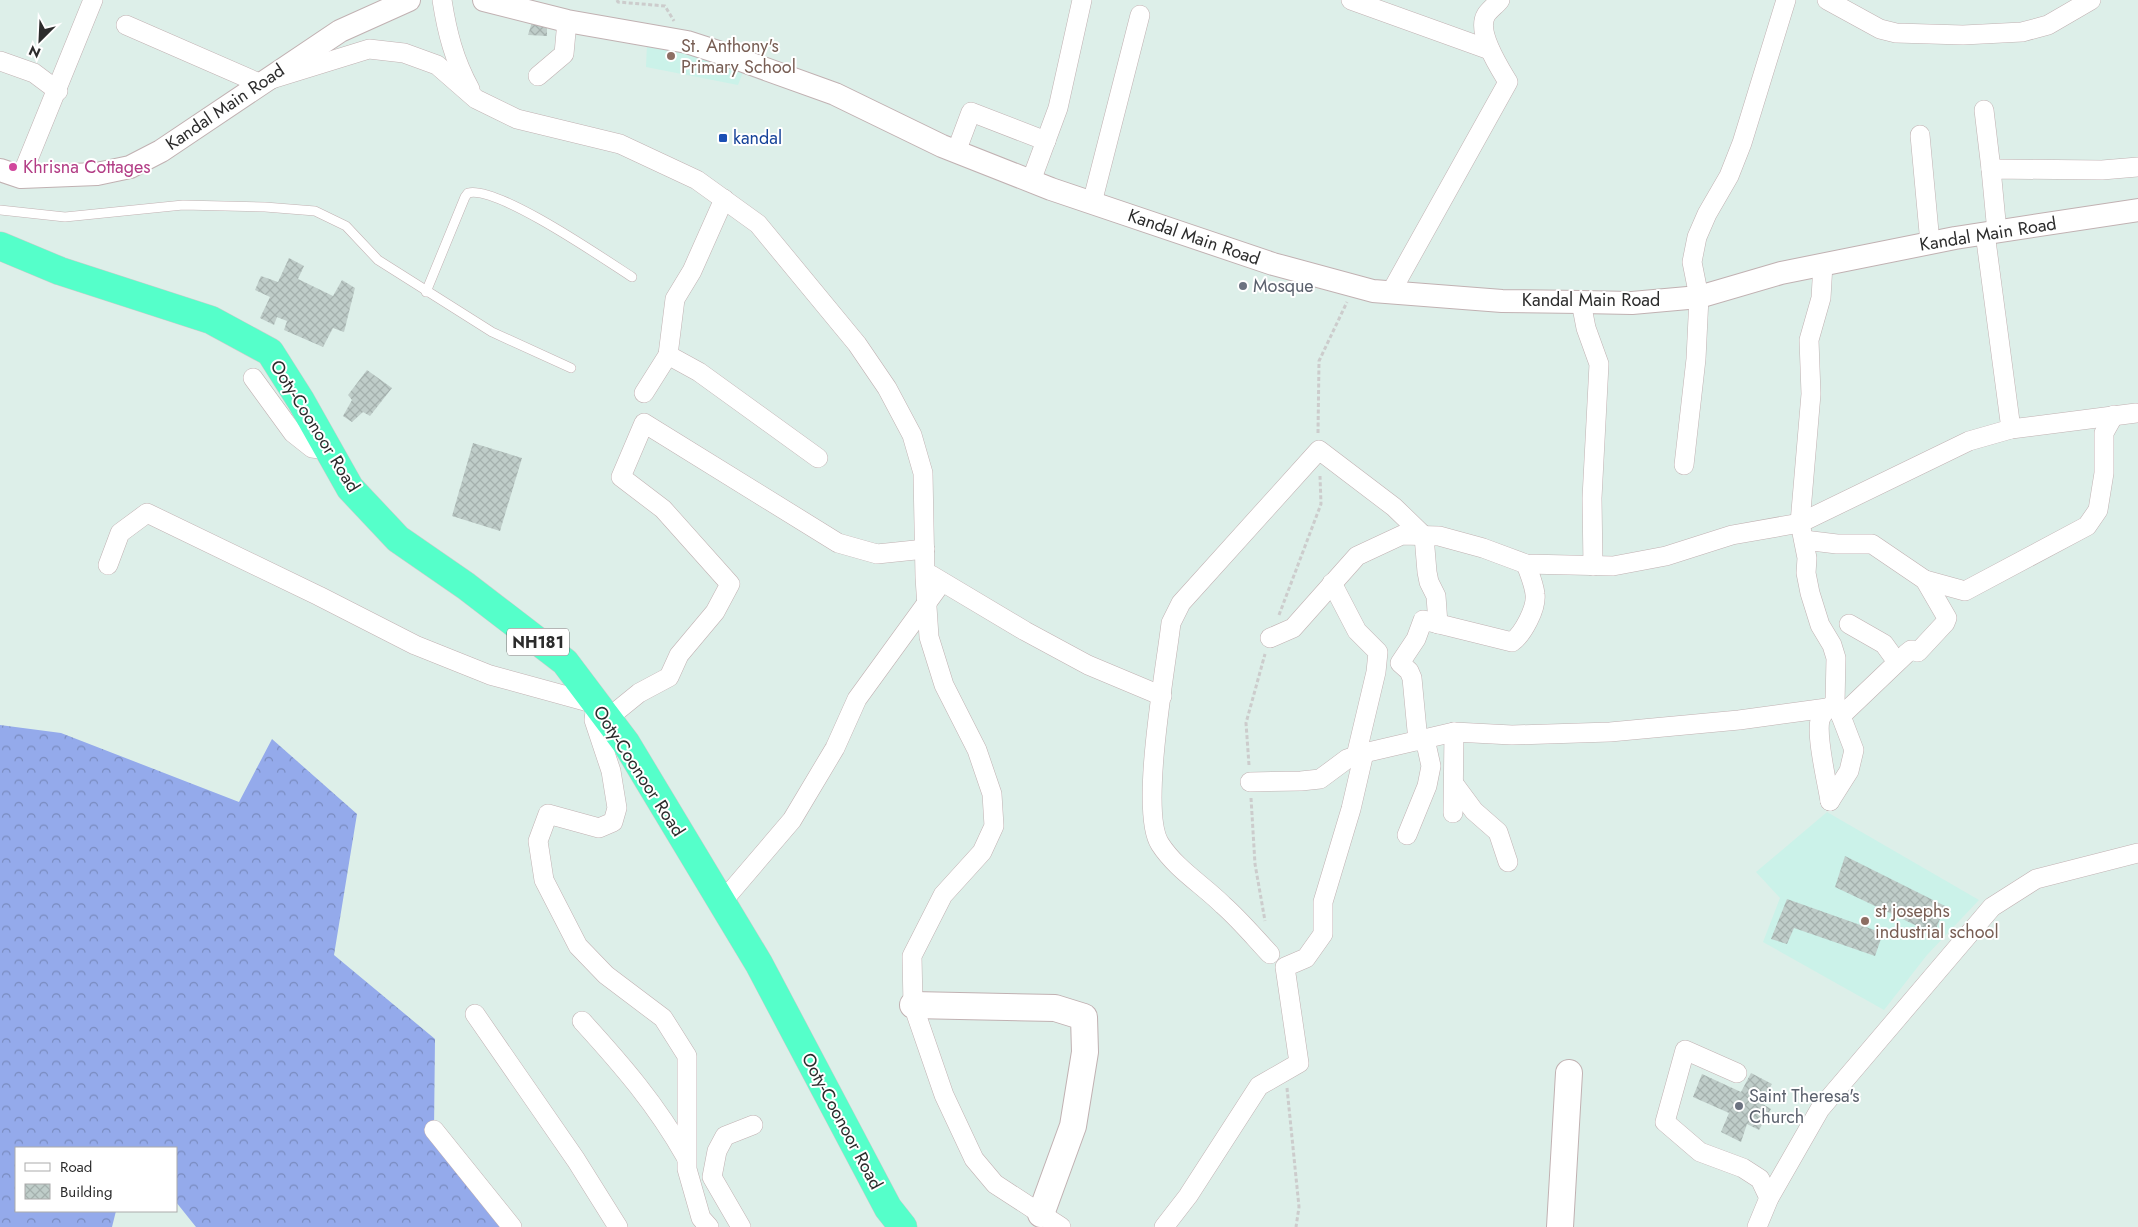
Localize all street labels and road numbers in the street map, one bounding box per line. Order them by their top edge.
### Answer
street label: Kandal Main Road [160,58,290,156]
street label: Kandal Main Road [1124,202,1264,272]
street label: Kandal Main Road [1918,210,2058,258]
street label: Kandal Main Road [1522,287,1660,313]
street label: Ooty-Coonoor Road [264,355,366,497]
road number: NH181 [507,628,569,656]
street label: Ooty-Coonoor Road [587,700,691,842]
street label: Ooty-Coonoor Road [795,1048,889,1194]

